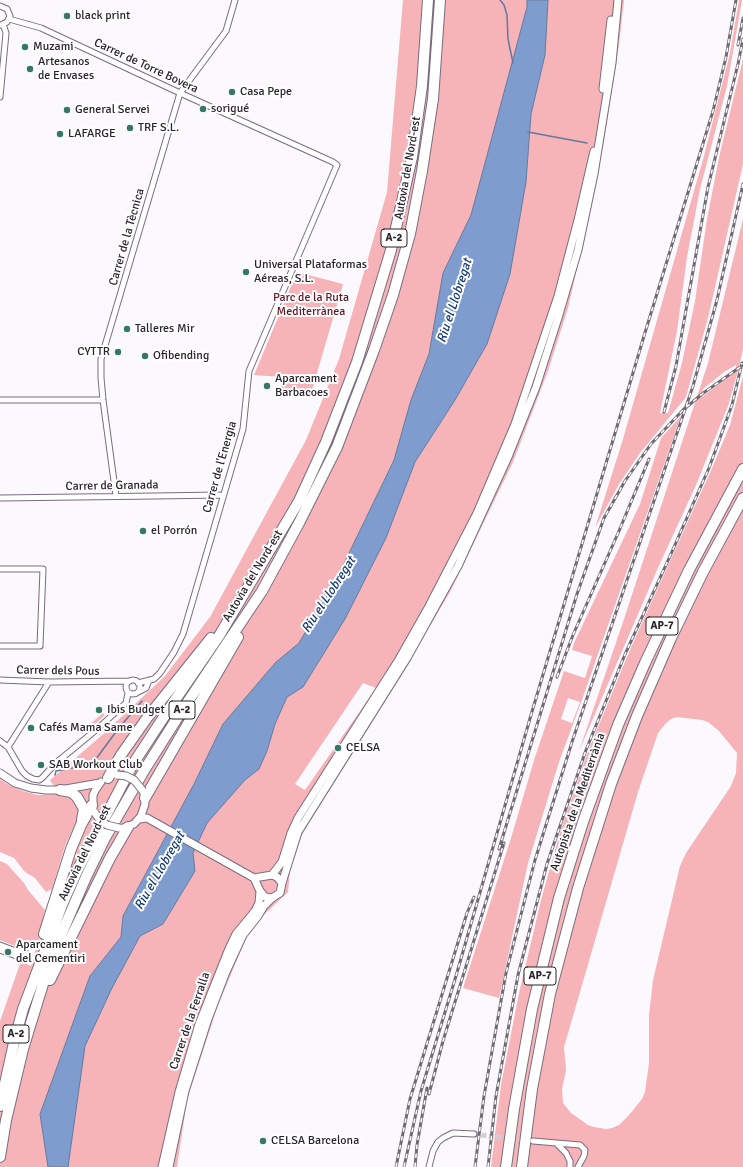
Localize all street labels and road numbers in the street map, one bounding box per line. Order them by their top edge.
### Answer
street label: Carrer de Torre Bovera [92,36,200,96]
street label: Autovia del Nord-est [392,115,424,221]
street label: Carrer de la Tècnica [106,187,148,287]
road number: A-2 [381,229,407,247]
street label: Carrer de l'Energia [200,419,240,515]
street label: Carrer de Granada [65,478,159,494]
street label: Autovia del Nord-est [220,527,286,625]
road number: AP-7 [646,617,678,635]
street label: Carrer dels Pous [16,663,100,679]
road number: A-2 [169,701,195,719]
street label: Autopista de la Mediterrània [548,731,608,873]
street label: Autovia del Nord-est [56,803,114,903]
road number: AP-7 [524,967,556,985]
street label: Carrer de la Ferralla [167,970,213,1072]
road number: A-2 [3,1025,29,1043]

